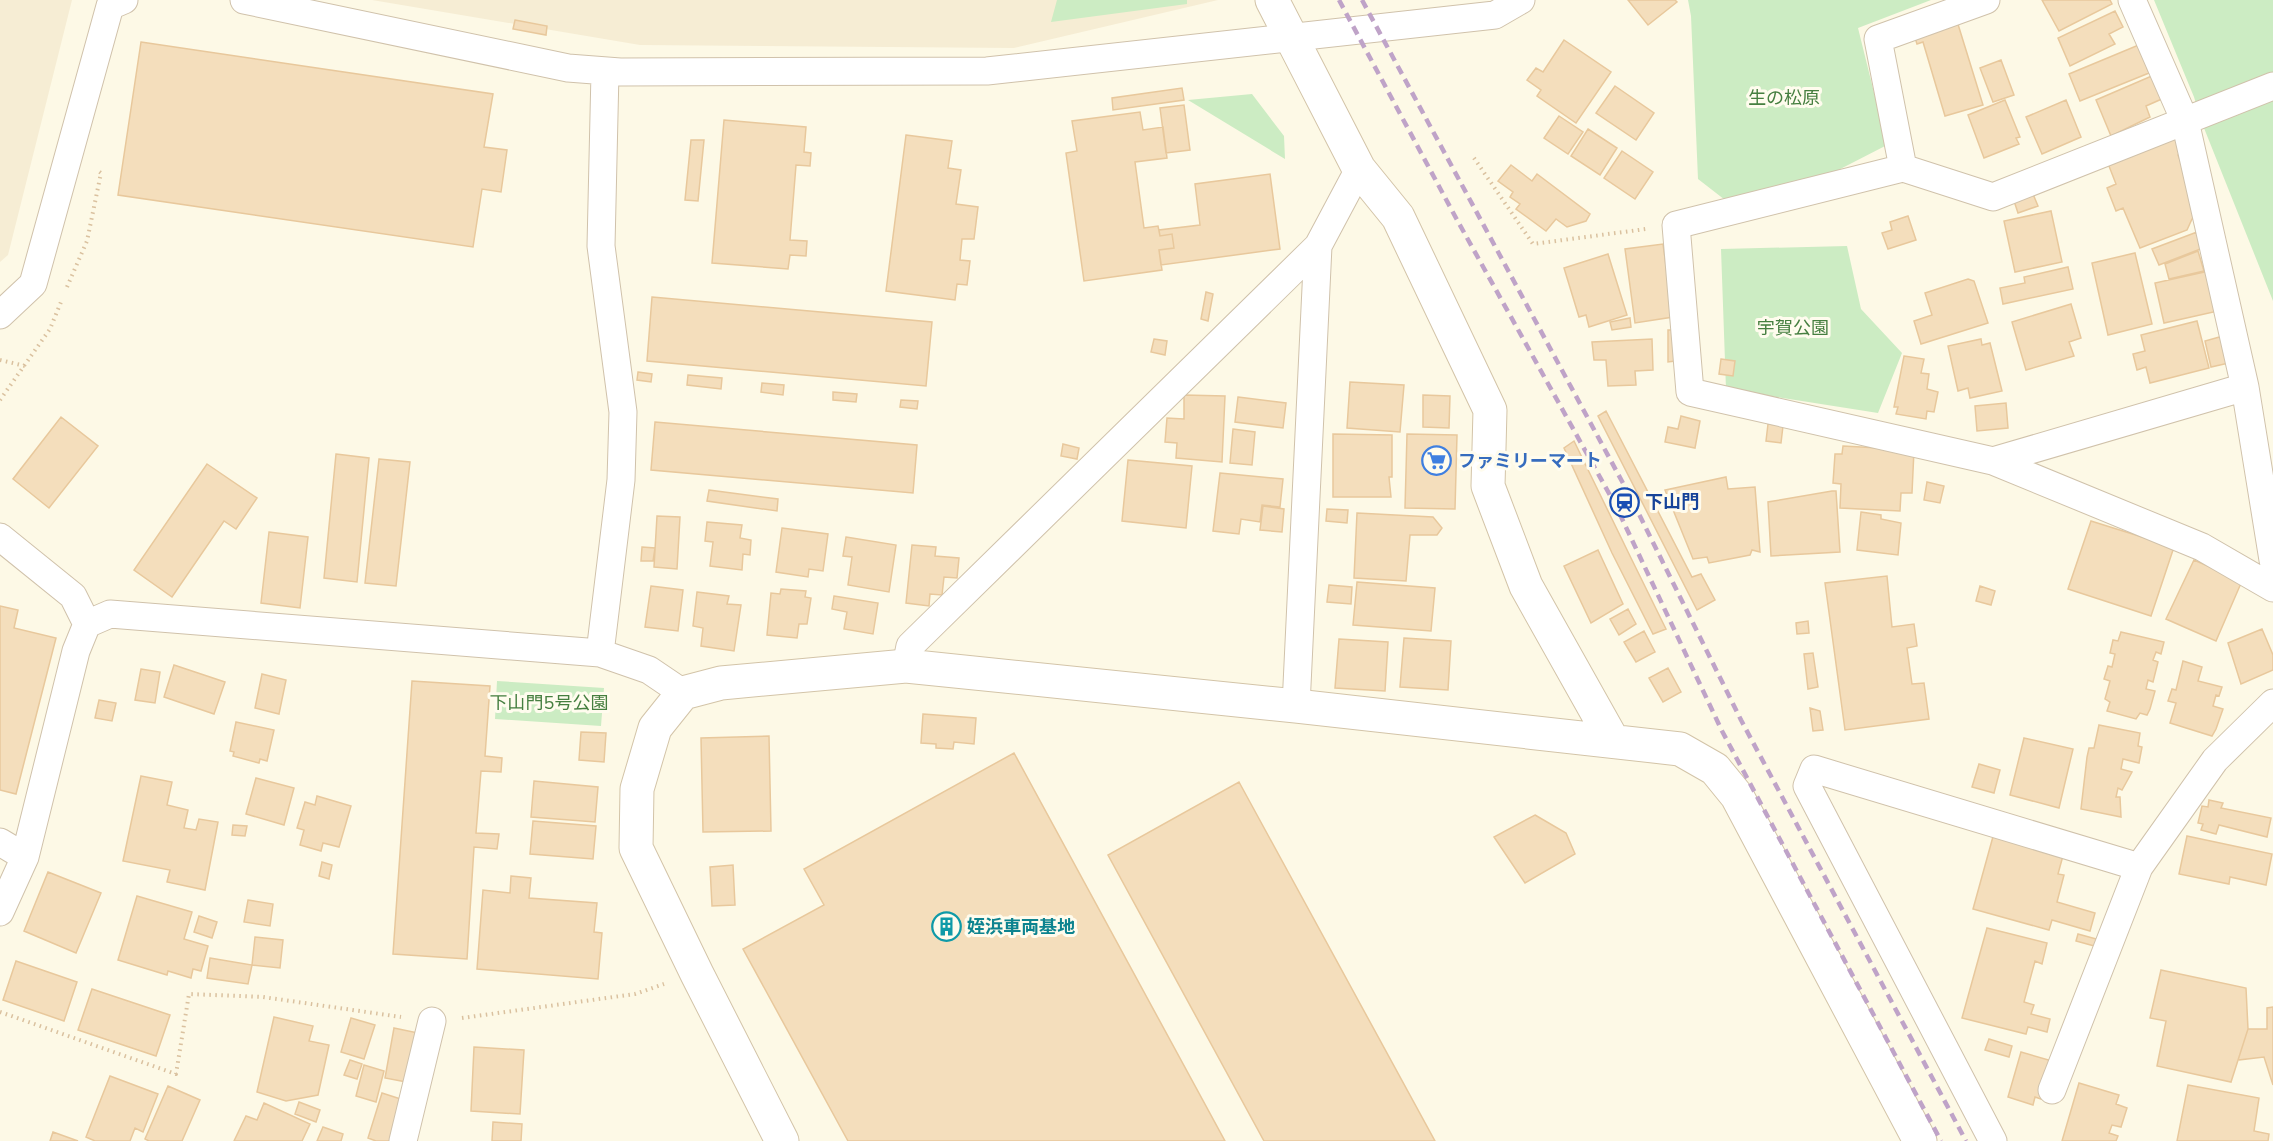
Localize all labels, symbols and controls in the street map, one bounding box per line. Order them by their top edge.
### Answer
park label: 生の松原 [1748,86,1820,110]
park label: 宇賀公園 [1757,316,1829,340]
supermarket icon: ファミリーマート [1421,445,1453,477]
place label: ファミリーマート [1458,449,1602,473]
station icon: 下山門 [1608,486,1640,518]
place label: 下山門 [1645,490,1699,514]
park label: 下山門5号公園 [490,691,608,715]
building icon: 姪浜車両基地 [930,911,962,943]
place label: 姪浜車両基地 [967,915,1075,939]

